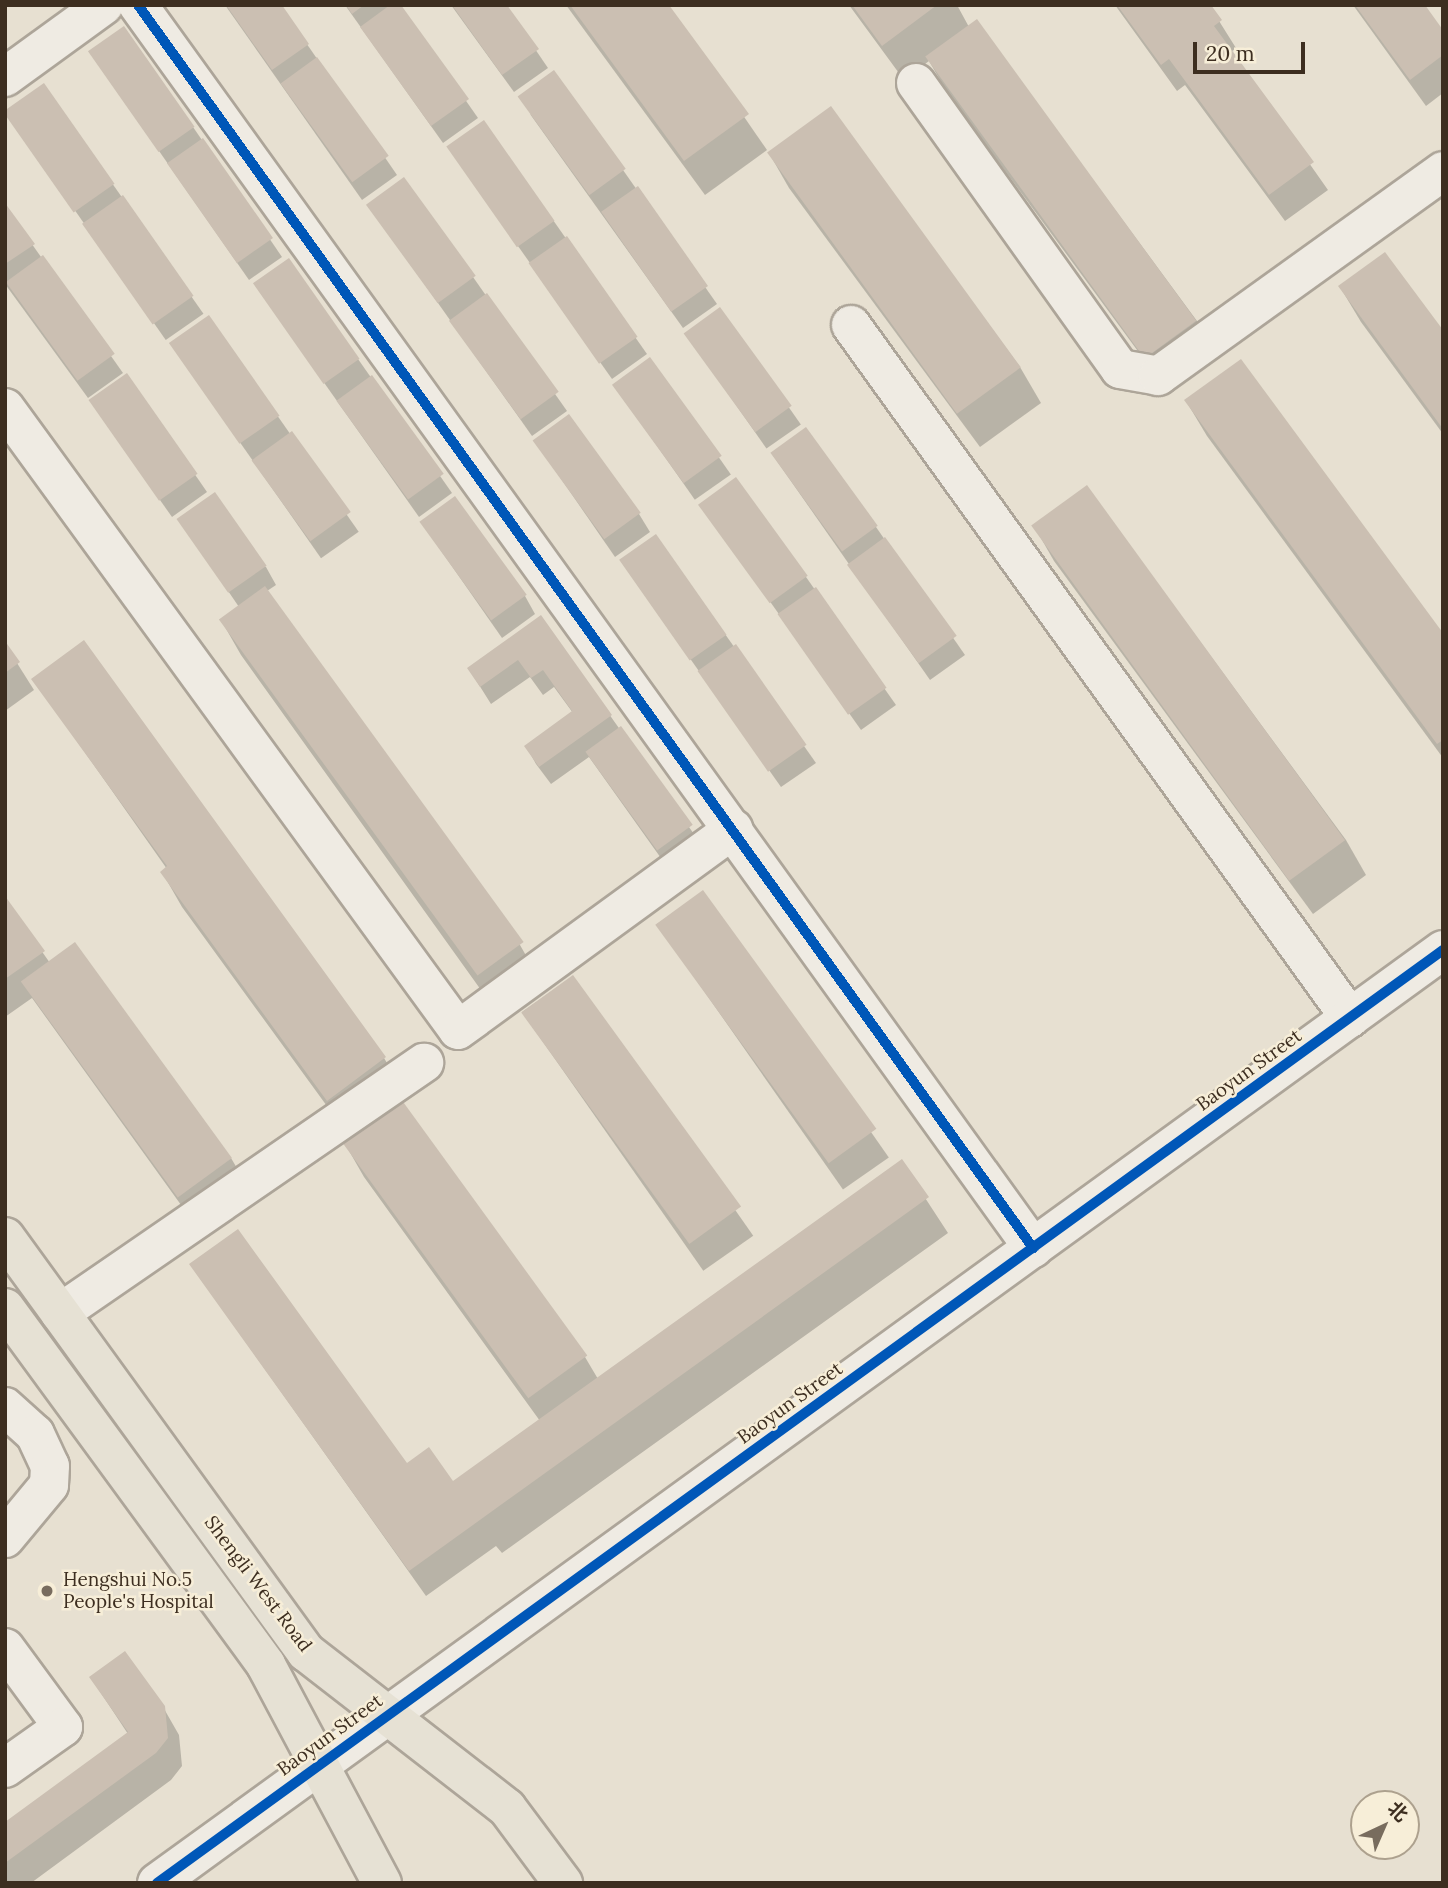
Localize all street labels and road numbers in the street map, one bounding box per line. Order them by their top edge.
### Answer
street label: Baoyun Street [1192,1024,1306,1116]
street label: Baoyun Street [733,1357,847,1449]
street label: Shengli West Road [200,1512,316,1656]
street label: Baoyun Street [273,1689,387,1781]

